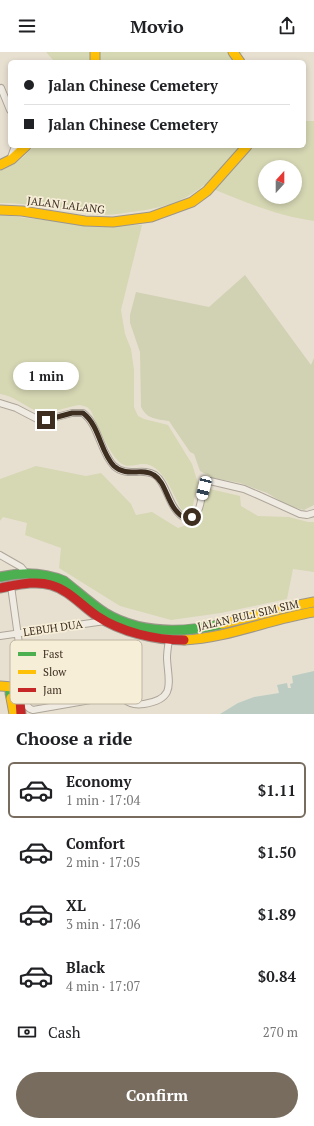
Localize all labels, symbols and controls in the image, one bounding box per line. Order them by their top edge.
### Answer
text: Movio [130,14,184,38]
icon: menu [16,15,38,37]
icon: share [276,15,298,37]
text: Jalan Chinese Cemetery [48,75,218,95]
text: Jalan Chinese Cemetery [48,114,218,134]
north arrow [258,160,302,204]
map controls [258,160,302,204]
street label: JALAN LALANG [26,193,106,217]
callout: 1 min [13,362,79,390]
text: 1 min [28,367,64,385]
route end [37,411,55,429]
car [195,475,213,501]
route start [183,508,201,526]
street label: JALAN BULI SIM SIM [196,596,300,633]
street label: LEBUH DUA [22,617,84,639]
legend [10,640,142,704]
text: Fast [43,647,63,661]
text: Slow [43,665,67,679]
text: Jam [43,683,62,697]
text: Choose a ride [16,726,132,750]
text: Economy [66,771,131,791]
icon: car [18,772,54,808]
text: $1.11 [258,780,296,800]
text: 1 min · 17:04 [66,791,140,809]
text: Comfort [66,833,125,853]
icon: car [18,834,54,870]
text: $1.50 [258,842,296,862]
text: 2 min · 17:05 [66,853,140,871]
text: XL [66,895,86,915]
icon: car [18,896,54,932]
text: $1.89 [258,904,296,924]
text: 3 min · 17:06 [66,915,140,933]
text: Black [66,957,105,977]
icon: car [18,958,54,994]
text: $0.84 [258,966,296,986]
text: 4 min · 17:07 [66,977,140,995]
icon: cash [16,1021,38,1043]
text: Cash [48,1022,81,1042]
text: 270 m [263,1023,298,1041]
button: Confirm [16,1072,298,1118]

